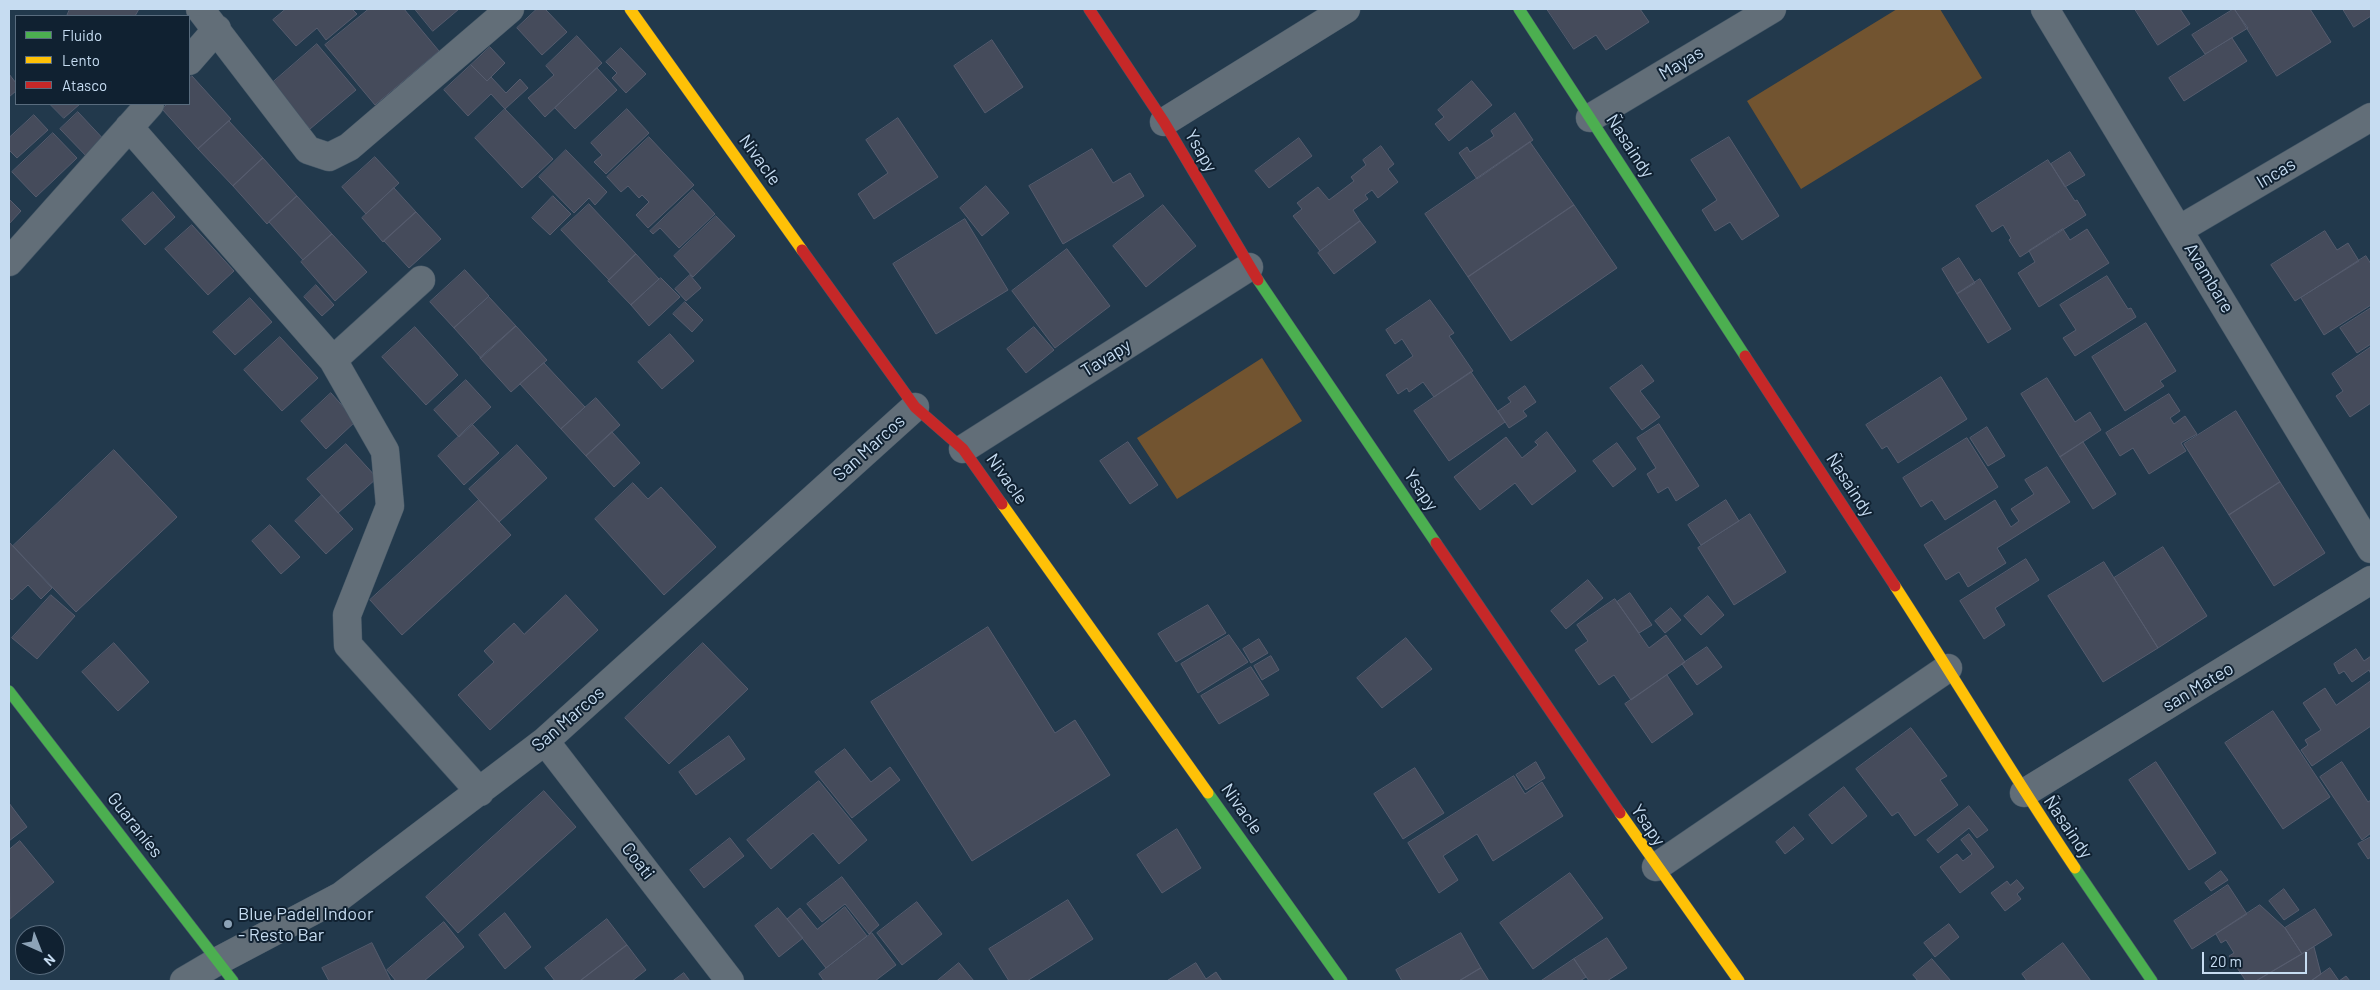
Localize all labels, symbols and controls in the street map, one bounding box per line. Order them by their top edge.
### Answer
legend [15,15,190,105]
text: Fluido [62,26,102,44]
street label: Mayas [1655,41,1707,85]
text: Lento [62,51,100,69]
text: Atasco [62,76,107,94]
street label: Ñasaindy [1601,110,1659,182]
street label: Ysapy [1180,126,1222,176]
street label: Nivacle [734,130,786,190]
street label: Incas [2253,153,2299,193]
street label: Avambare [2180,239,2238,317]
street label: Tavapy [1077,334,1135,382]
street label: San Marcos [829,410,909,486]
street label: Nivacle [982,449,1032,509]
street label: Ñasaindy [1821,449,1879,521]
street label: Ysapy [1399,465,1443,515]
street label: san Mateo [2159,657,2237,717]
street label: San Marcos [527,682,609,756]
street label: Nivacle [1217,779,1267,839]
street label: Guaraníes [103,788,167,862]
street label: Ñasaindy [2039,791,2097,863]
street label: Ysapy [1626,800,1670,850]
street label: Coati [617,838,659,884]
place label: Blue Padel Indoor - Resto Bar [238,903,373,946]
marker: Blue Padel Indoor - Resto Bar [222,918,234,930]
north arrow [15,925,65,975]
scale bar [2205,942,2310,974]
text: N [41,951,59,970]
text: 20 m [2210,952,2242,970]

